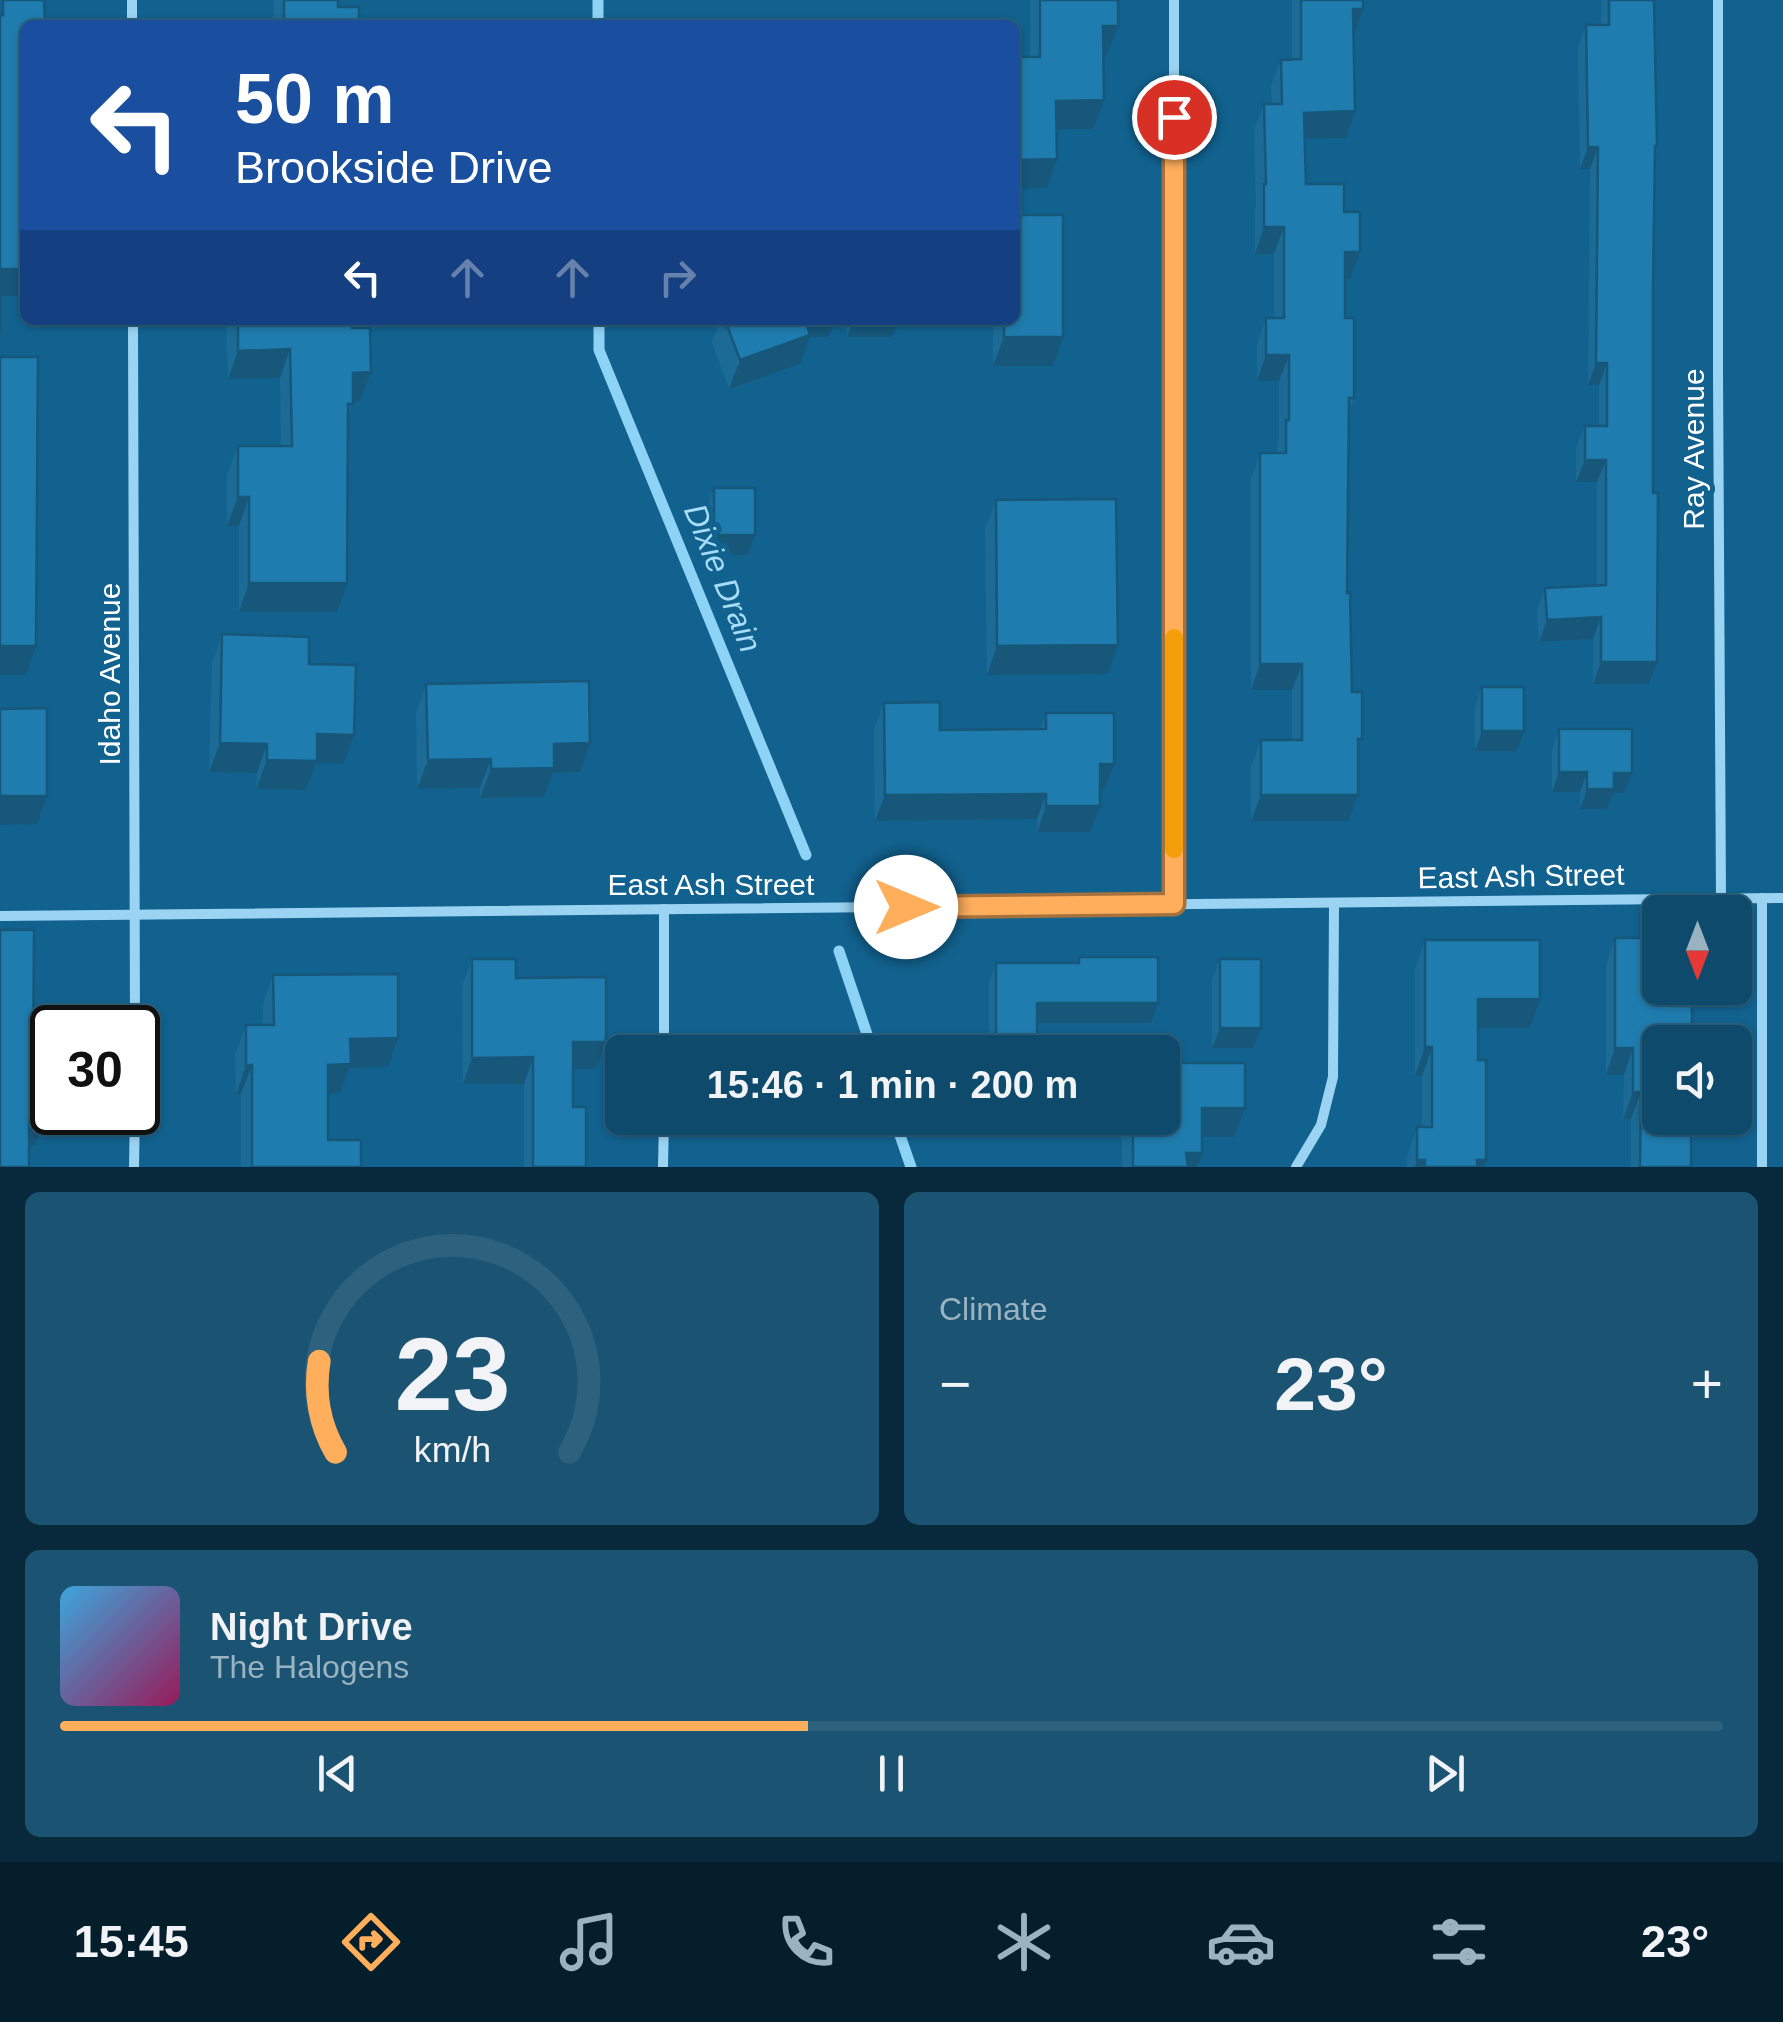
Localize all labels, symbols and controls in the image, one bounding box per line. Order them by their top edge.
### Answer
icon: left [70,60,200,190]
text: 50 m [235,60,395,138]
pin [1132,75,1217,160]
icon: arrive [1147,90,1202,145]
text: Brookside Drive [235,142,553,193]
icon: left [335,250,390,305]
icon: ahead [440,250,495,305]
icon: ahead [545,250,600,305]
icon: right [650,250,705,305]
street label: Ray Avenue [1677,368,1710,530]
water label: Dixie Drain [677,499,769,657]
street label: Idaho Avenue [93,583,126,765]
position arrow [854,855,958,959]
street label: East Ash Street [1417,858,1625,894]
street label: East Ash Street [608,868,815,901]
north arrow [1642,895,1752,1005]
map controls [1642,895,1752,1135]
speed limit sign: 30 [30,1005,160,1135]
button: sound [1642,1025,1752,1135]
text: 15:46 · 1 min · 200 m [707,1064,1078,1106]
text: Climate [939,1291,1047,1327]
text: 23 [394,1316,510,1432]
text: 23° [1274,1342,1388,1426]
text: − [939,1353,971,1415]
text: + [1691,1353,1723,1415]
text: km/h [413,1430,491,1470]
text: Night Drive [210,1606,413,1648]
text: The Halogens [210,1649,409,1685]
icon: previous [310,1746,365,1801]
icon: pause [864,1746,919,1801]
icon: next [1418,1746,1473,1801]
icon: directions [336,1907,406,1977]
icon: music [554,1907,624,1977]
icon: phone [771,1907,841,1977]
icon: climate [989,1907,1059,1977]
icon: car [1206,1907,1276,1977]
icon: filters [1424,1907,1494,1977]
text: 15:45 [74,1916,189,1967]
text: 23° [1641,1916,1709,1967]

